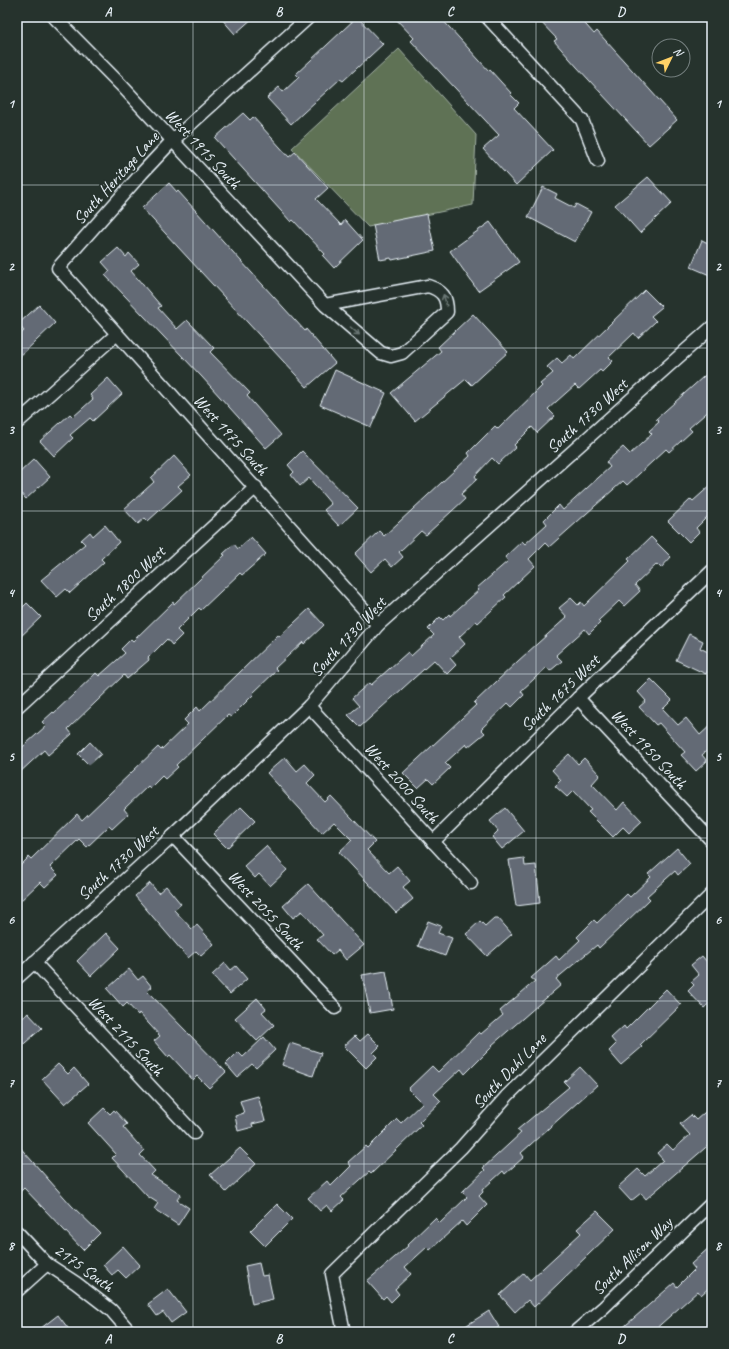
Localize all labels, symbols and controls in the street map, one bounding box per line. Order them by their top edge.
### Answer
text: A [105,4,113,20]
text: B [276,4,284,20]
text: C [447,4,455,20]
text: D [617,4,626,20]
north arrow [651,38,691,78]
text: N [671,44,687,60]
text: 1 [8,96,16,112]
text: 1 [715,96,723,112]
street label: West 1915 South [161,105,246,194]
street label: South Heritage Lane [69,126,164,229]
text: 2 [8,259,15,275]
text: 2 [715,259,722,275]
one-way arrow [441,293,448,306]
one-way arrow [349,326,360,335]
street label: South 1730 West [542,373,634,458]
street label: West 1975 South [189,390,274,481]
text: 3 [8,422,15,438]
text: 3 [715,422,722,438]
street label: South 1800 West [81,540,171,626]
text: 4 [8,585,16,601]
text: 4 [715,585,723,601]
street label: South 1730 West [306,591,392,681]
street label: South 1675 West [516,648,606,736]
street label: West 1950 South [607,705,692,794]
street label: West 2000 South [360,738,445,829]
text: 5 [8,749,15,765]
text: 5 [715,749,722,765]
street label: South 1730 West [73,820,165,905]
street label: West 2055 South [224,866,309,955]
text: 6 [8,912,15,928]
text: 6 [715,912,722,928]
street label: West 2115 South [84,992,169,1081]
street label: South Dahl Lane [468,1028,551,1113]
text: 7 [8,1075,15,1091]
text: 7 [715,1075,722,1091]
street label: South Allison Way [587,1212,678,1300]
text: 8 [8,1238,16,1254]
text: 8 [715,1238,723,1254]
street label: 2175 South [50,1239,119,1297]
text: A [105,1331,113,1347]
text: B [276,1331,284,1347]
text: C [447,1331,455,1347]
text: D [617,1331,626,1347]

